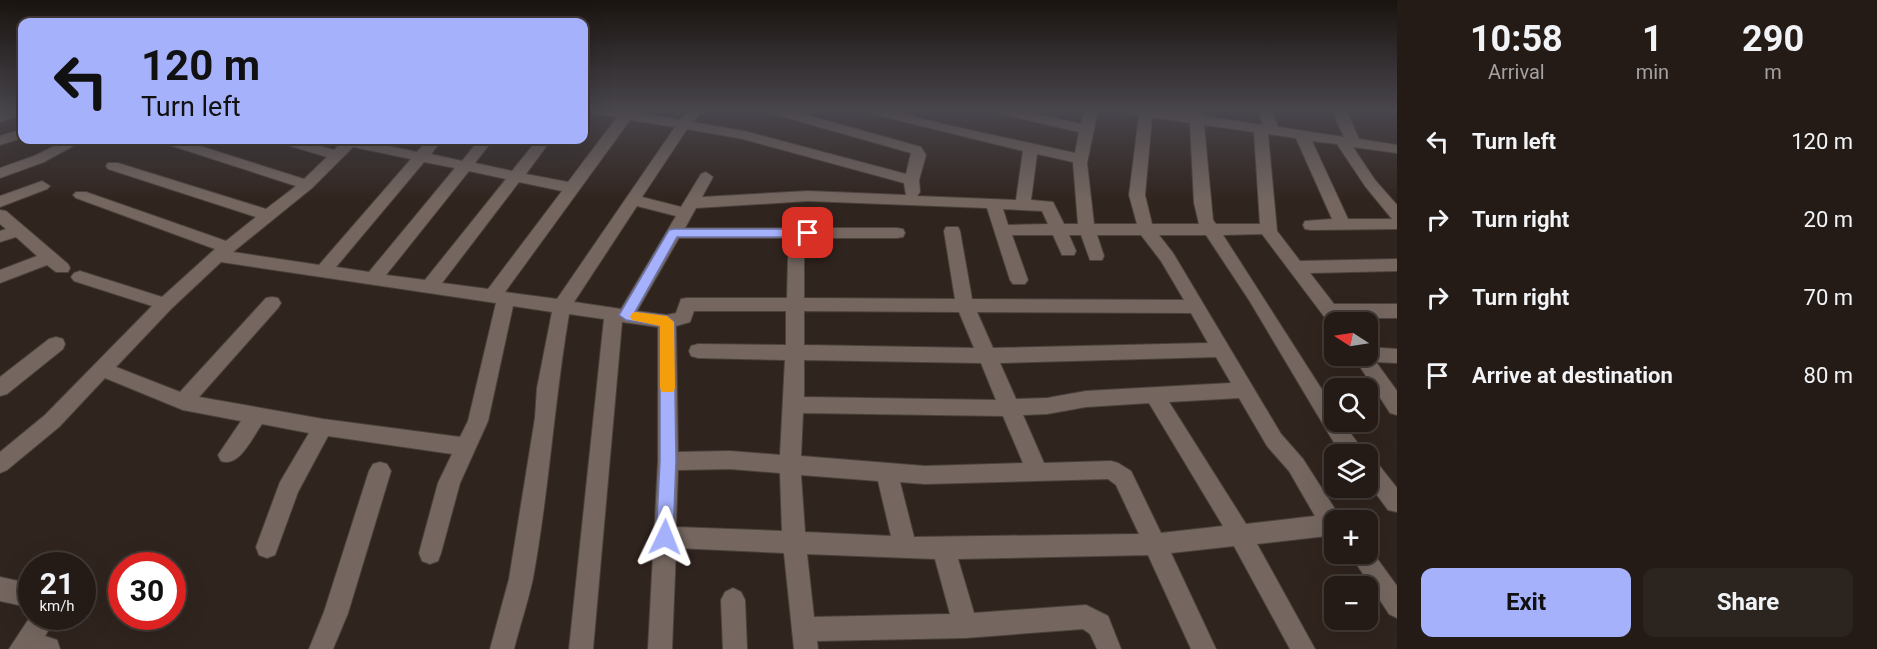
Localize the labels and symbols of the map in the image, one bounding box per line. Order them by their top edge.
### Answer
pin [782,207,833,258]
north arrow [1324,312,1378,366]
position arrow [633,505,697,569]
speed limit sign: 30 [108,552,186,630]

